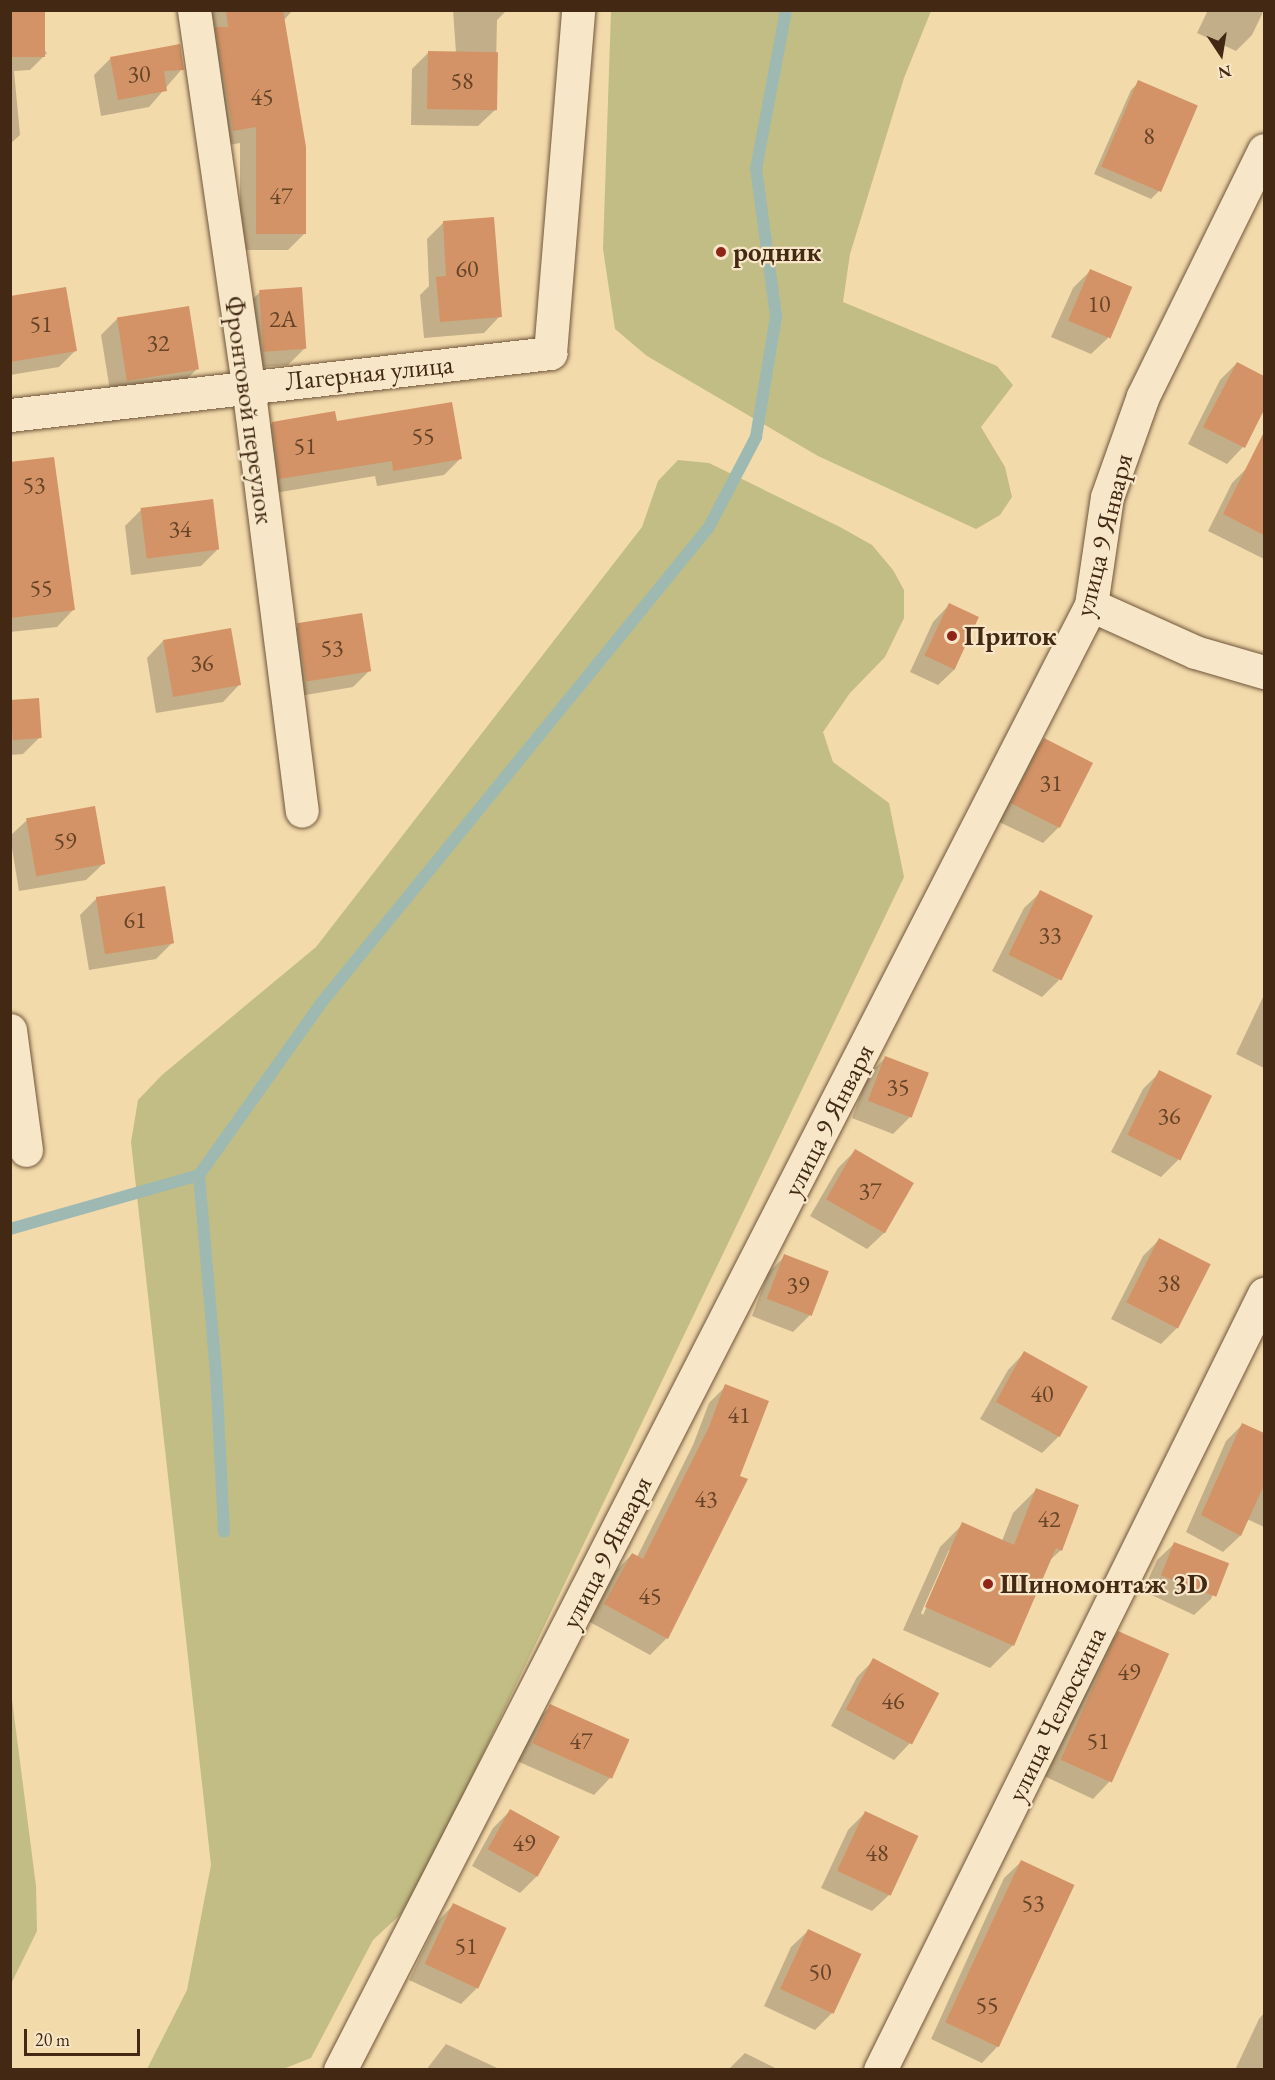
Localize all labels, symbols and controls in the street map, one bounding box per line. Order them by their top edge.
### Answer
north arrow [1191,24,1251,84]
house number: 30 [127,60,151,88]
text: N [1216,60,1233,84]
house number: 58 [450,67,474,95]
house number: 45 [250,83,274,111]
house number: 8 [1143,122,1155,150]
house number: 47 [269,182,293,210]
place label: родник [733,236,821,268]
marker: родник [714,245,728,259]
house number: 60 [455,255,479,283]
house number: 10 [1087,290,1111,318]
street label: Фронтовой переулок [218,294,282,526]
house number: 2А [269,305,297,333]
house number: 51 [29,310,53,338]
house number: 32 [146,329,170,357]
street label: Лагерная улица [283,347,455,397]
house number: 55 [411,422,435,450]
house number: 51 [293,432,317,460]
street label: улица 9 Января [1067,450,1139,620]
house number: 53 [22,471,46,499]
house number: 34 [168,515,192,543]
house number: 55 [29,574,53,602]
place label: Приток [964,620,1057,652]
marker: Приток [945,629,959,643]
house number: 53 [320,634,344,662]
house number: 36 [190,649,214,677]
house number: 31 [1039,769,1063,797]
house number: 59 [53,827,77,855]
house number: 61 [123,906,147,934]
house number: 33 [1038,921,1062,949]
street label: улица 9 Января [776,1038,880,1202]
house number: 35 [886,1073,910,1101]
house number: 36 [1157,1102,1181,1130]
house number: 37 [858,1177,882,1205]
house number: 38 [1157,1269,1181,1297]
house number: 39 [786,1271,810,1299]
house number: 40 [1030,1380,1054,1408]
house number: 41 [727,1401,751,1429]
street label: улица 9 Января [554,1470,658,1634]
house number: 43 [694,1485,718,1513]
house number: 42 [1037,1505,1061,1533]
place label: Шиномонтаж 3D [1000,1568,1208,1600]
marker: Шиномонтаж 3D [981,1577,995,1591]
house number: 45 [638,1582,662,1610]
street label: улица Челюскина [1000,1621,1112,1807]
house number: 49 [1117,1658,1141,1686]
house number: 46 [881,1687,905,1715]
house number: 47 [569,1727,593,1755]
house number: 51 [1086,1727,1110,1755]
house number: 49 [512,1829,536,1857]
house number: 48 [865,1839,889,1867]
house number: 53 [1021,1889,1045,1917]
house number: 51 [454,1932,478,1960]
house number: 50 [808,1958,832,1986]
house number: 55 [975,1991,999,2019]
scale bar [27,2017,142,2055]
text: 20 m [35,2028,70,2051]

